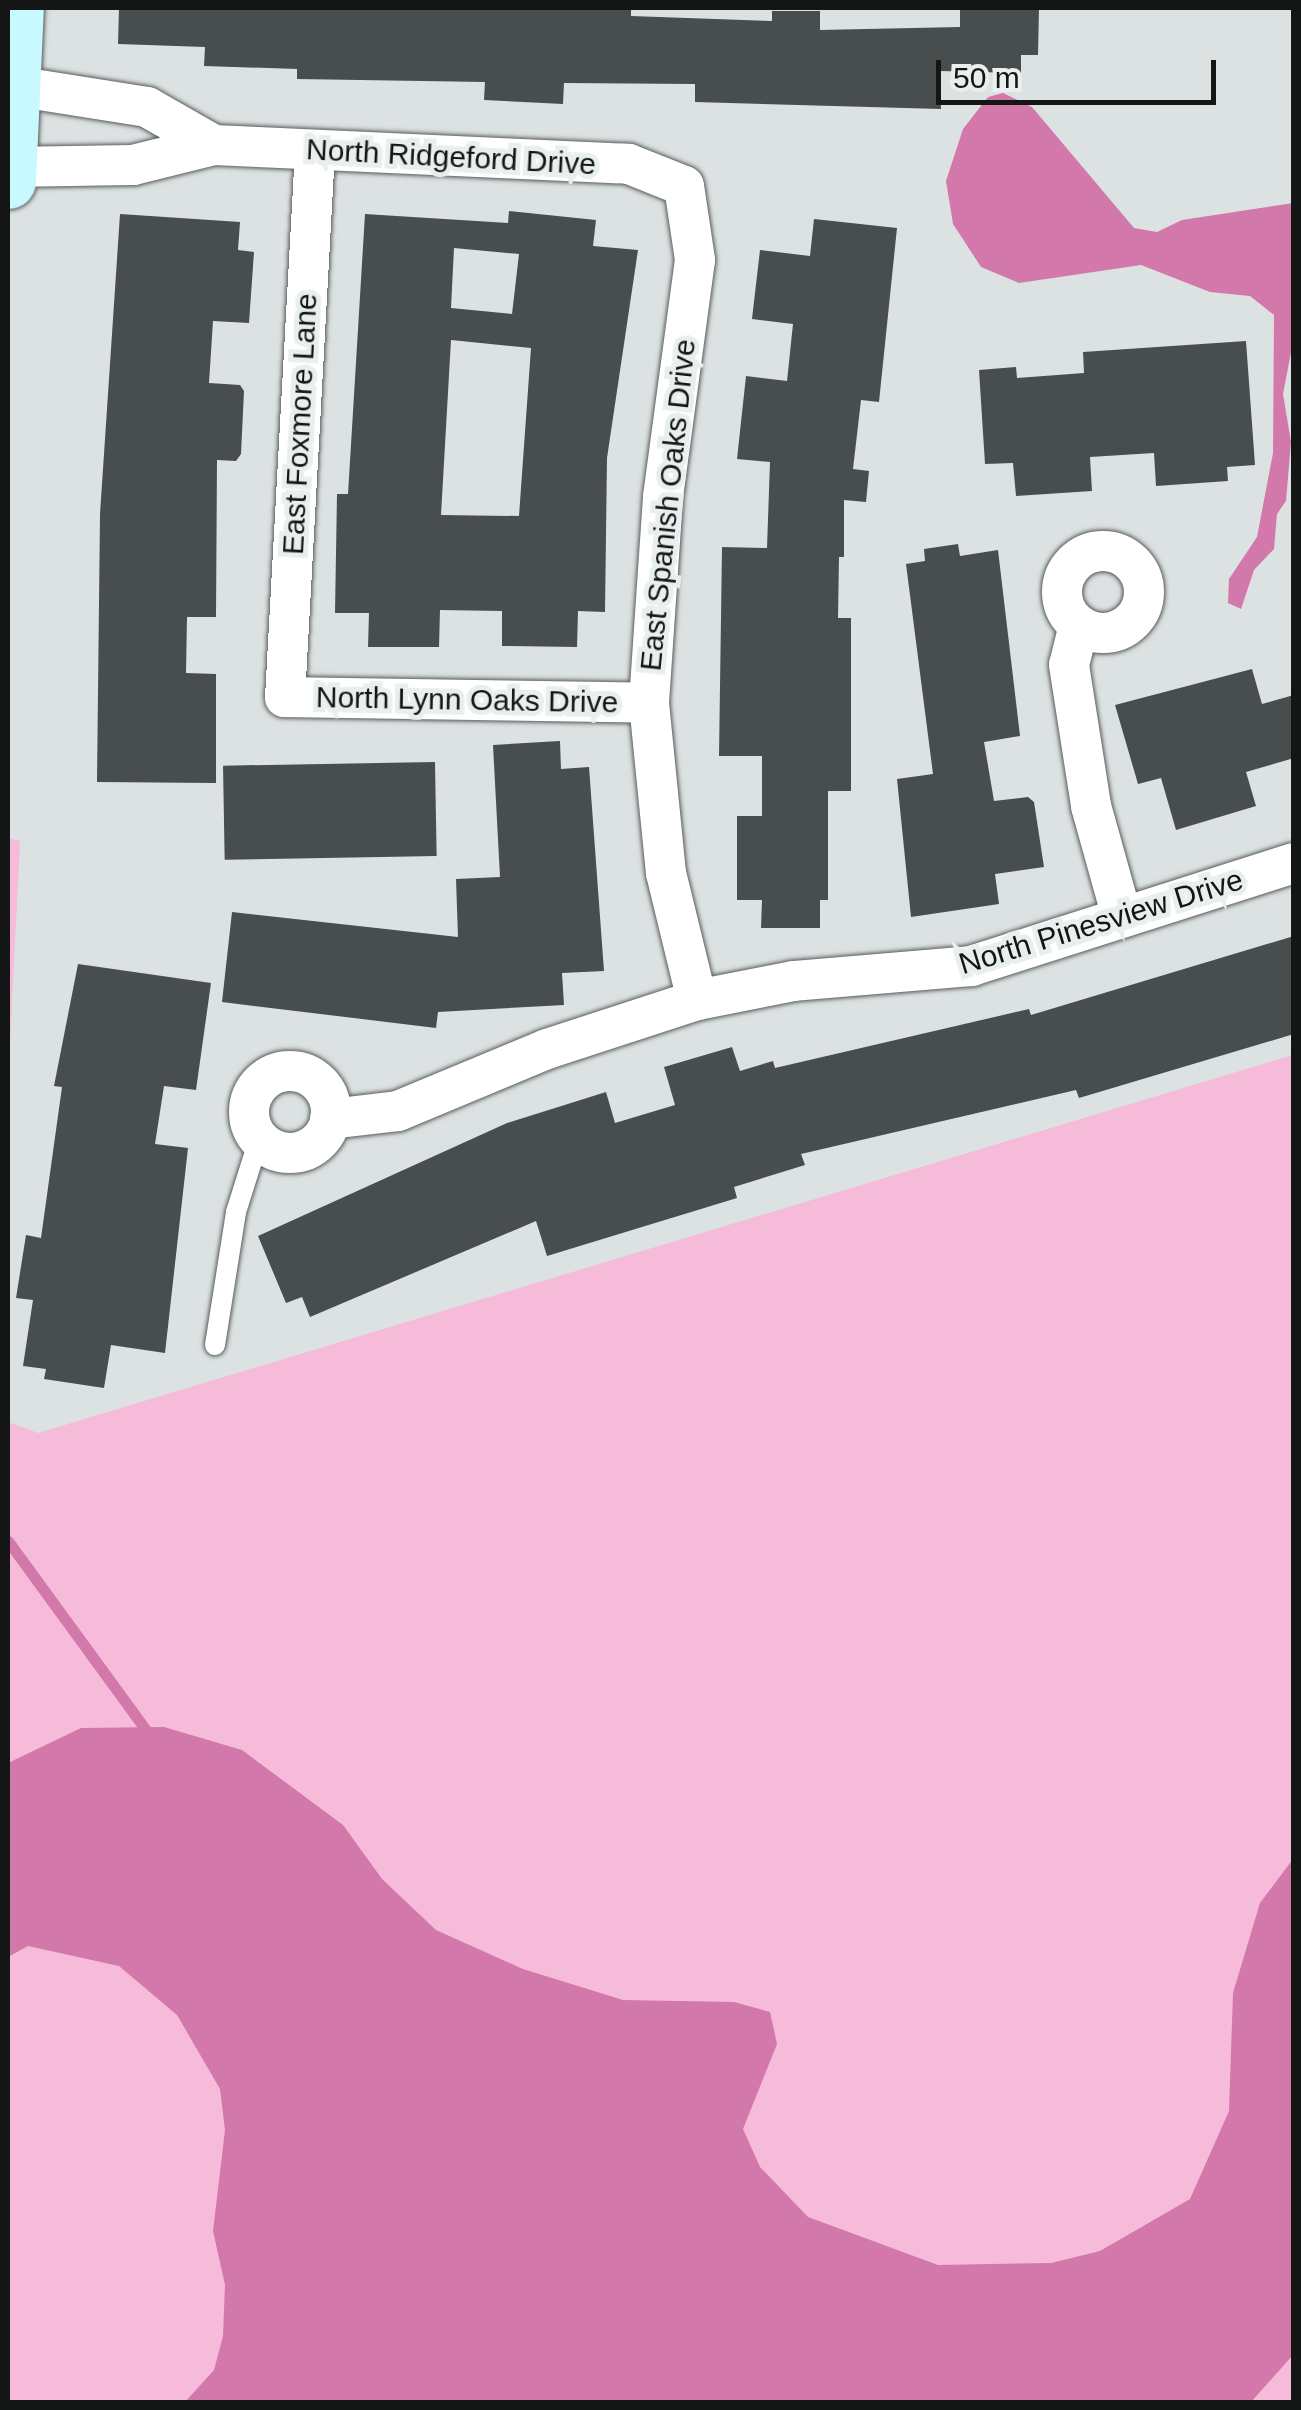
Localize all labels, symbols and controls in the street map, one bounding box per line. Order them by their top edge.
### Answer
scale bar [941,40,1221,102]
text: 50 m [953,61,1020,94]
street label: North Ridgeford Drive [305,131,597,183]
street label: East Foxmore Lane [275,292,325,556]
street label: East Spanish Oaks Drive [633,337,703,673]
street label: North Lynn Oaks Drive [316,679,618,721]
street label: North Pinesview Drive [955,862,1247,982]

